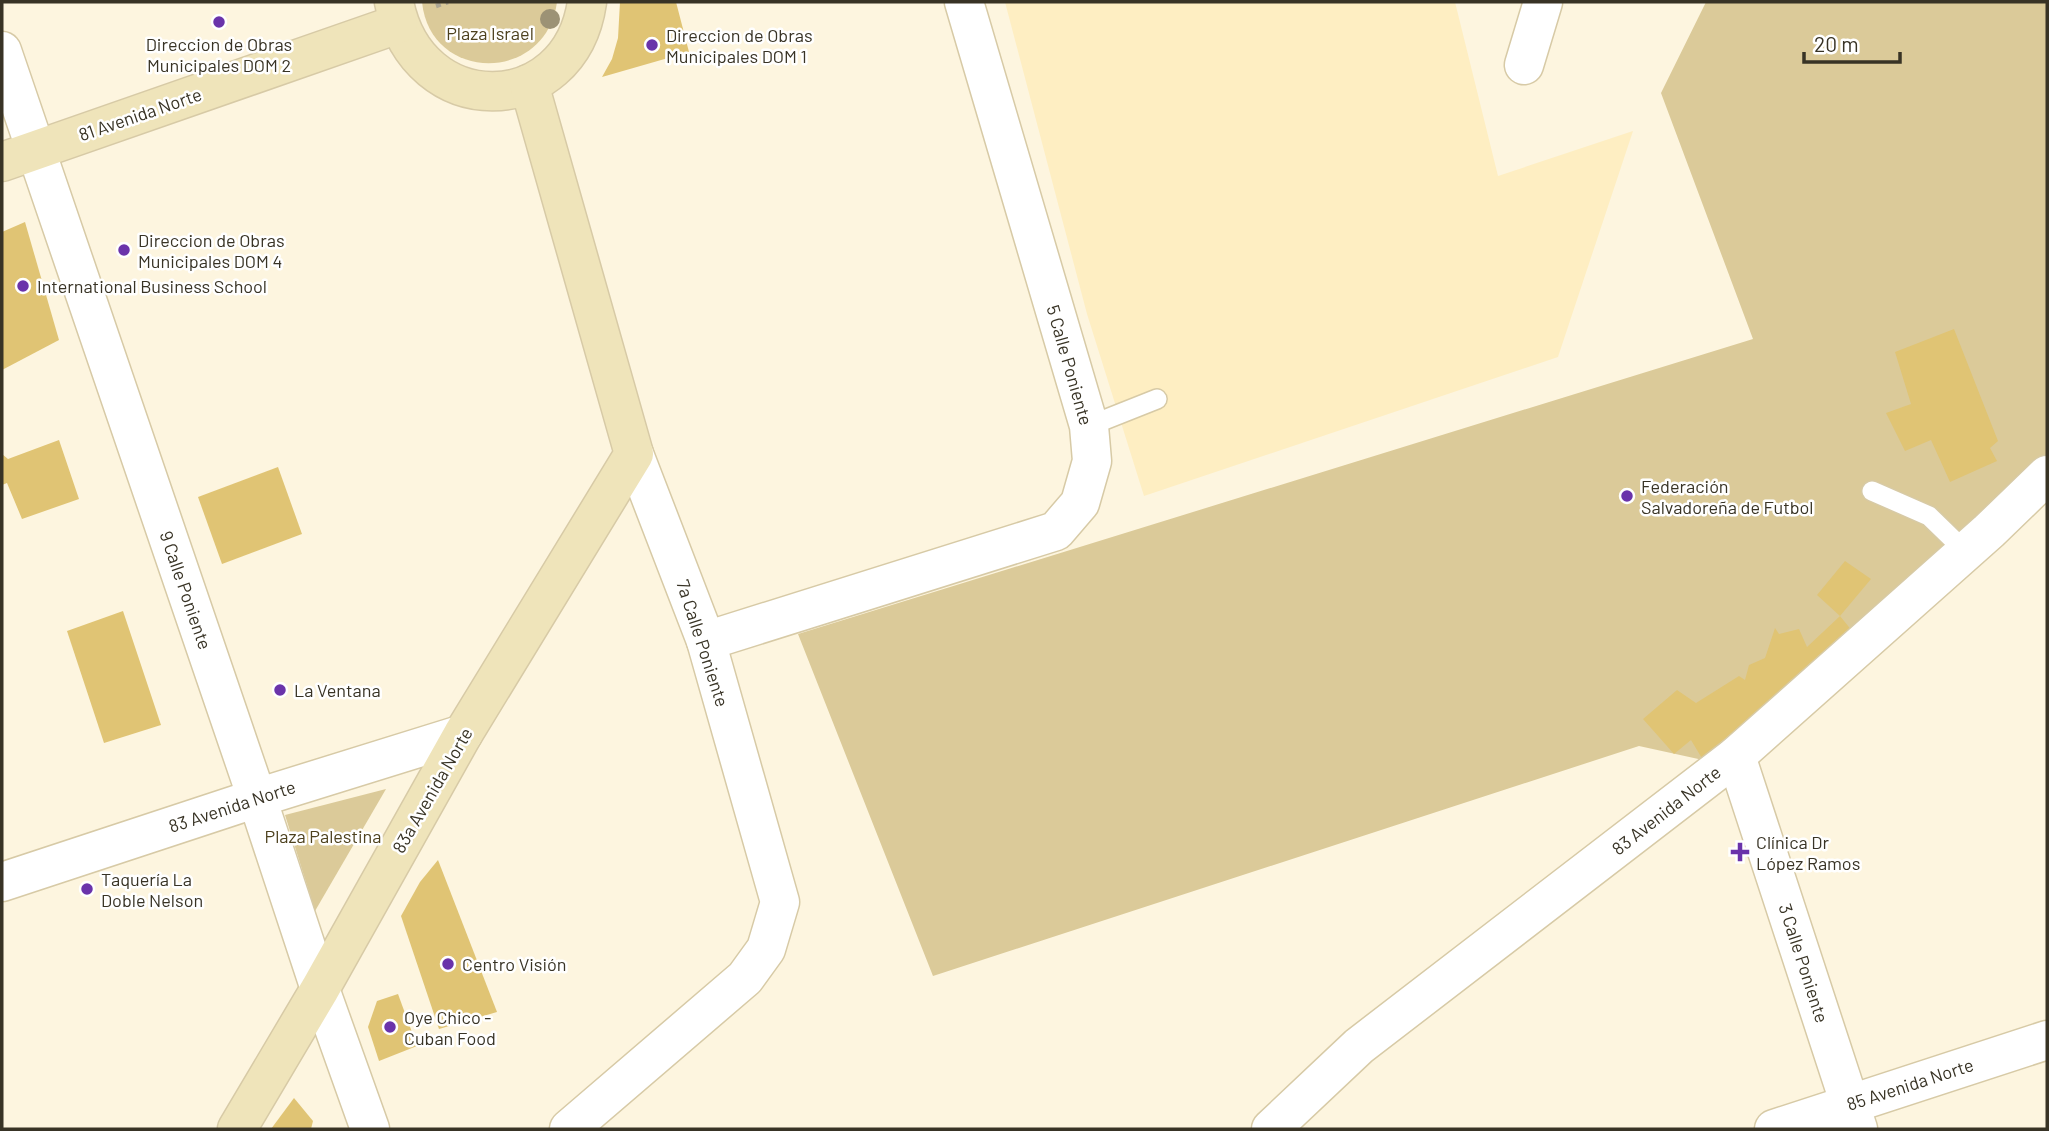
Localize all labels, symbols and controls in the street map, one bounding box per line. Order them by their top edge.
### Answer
marker: Direccion de Obras Municipales DOM 2 [211,14,227,30]
scale bar [1804,21,1900,65]
park label: Plaza Israel [446,22,534,44]
place label: Direccion de Obras Municipales DOM 1 [666,24,813,67]
text: 20 m [1814,31,1859,56]
place label: Direccion de Obras Municipales DOM 2 [146,33,292,76]
marker: Direccion de Obras Municipales DOM 1 [644,37,660,53]
street label: 81 Avenida Norte [76,83,204,145]
place label: Direccion de Obras Municipales DOM 4 [138,229,285,272]
marker: Direccion de Obras Municipales DOM 4 [116,242,132,258]
place label: International Business School [37,275,267,297]
marker: International Business School [15,278,31,294]
street label: 5 Calle Poniente [1042,302,1098,428]
place label: Federación Salvadoreña de Futbol [1641,475,1813,518]
marker: Federación Salvadoreña de Futbol [1619,488,1635,504]
street label: 9 Calle Poniente [155,528,217,652]
street label: 7a Calle Poniente [672,577,734,709]
place label: La Ventana [294,679,381,701]
marker: La Ventana [272,682,288,698]
street label: 83a Avenida Norte [387,723,477,857]
street label: 83 Avenida Norte [1607,761,1725,859]
street label: 83 Avenida Norte [166,775,298,837]
park label: Plaza Palestina [265,825,381,847]
place label: Clínica Dr López Ramos [1756,831,1860,874]
marker: Clínica Dr López Ramos [1730,842,1750,862]
place label: Taquería La Doble Nelson [101,868,203,911]
marker: Taquería La Doble Nelson [79,881,95,897]
street label: 3 Calle Poniente [1774,901,1834,1025]
place label: Centro Visión [462,953,566,975]
marker: Centro Visión [440,956,456,972]
place label: Oye Chico - Cuban Food [404,1006,496,1049]
marker: Oye Chico - Cuban Food [382,1019,398,1035]
street label: 85 Avenida Norte [1844,1053,1976,1115]

